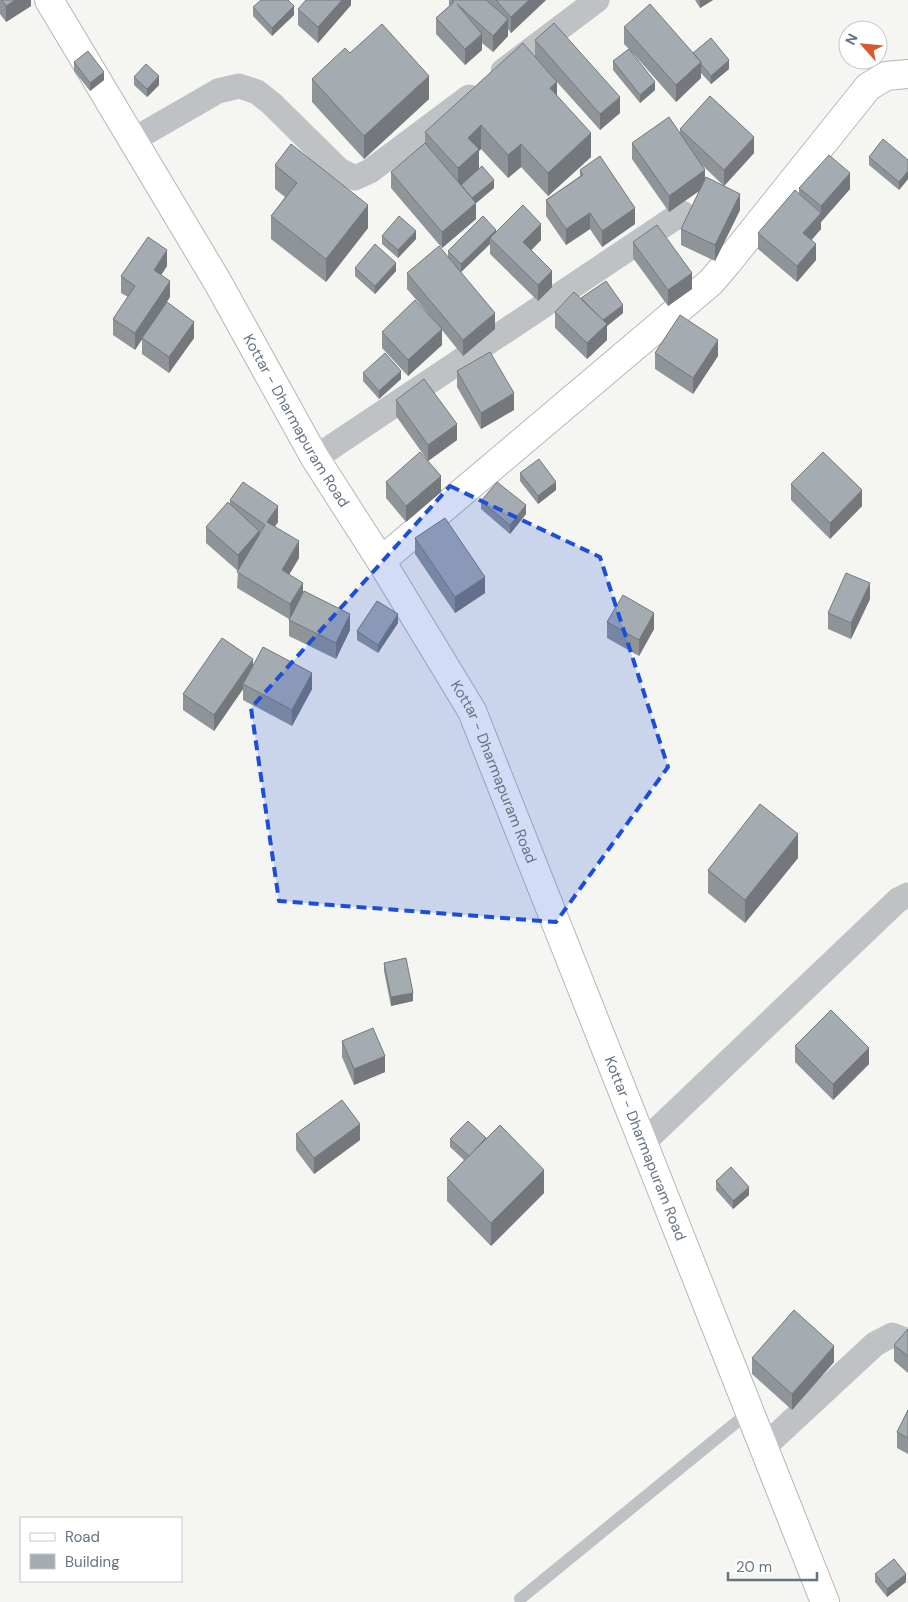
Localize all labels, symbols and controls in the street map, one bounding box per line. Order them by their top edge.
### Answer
north arrow [838,20,888,70]
text: N [841,30,862,48]
street label: Kottar - Dharmapuram Road [238,331,354,511]
street label: Kottar - Dharmapuram Road [446,677,541,866]
street label: Kottar - Dharmapuram Road [600,1053,691,1244]
legend [20,1517,182,1582]
text: Road [65,1527,100,1547]
scale bar [728,1550,817,1582]
text: Building [65,1552,120,1572]
text: 20 m [736,1557,772,1577]

